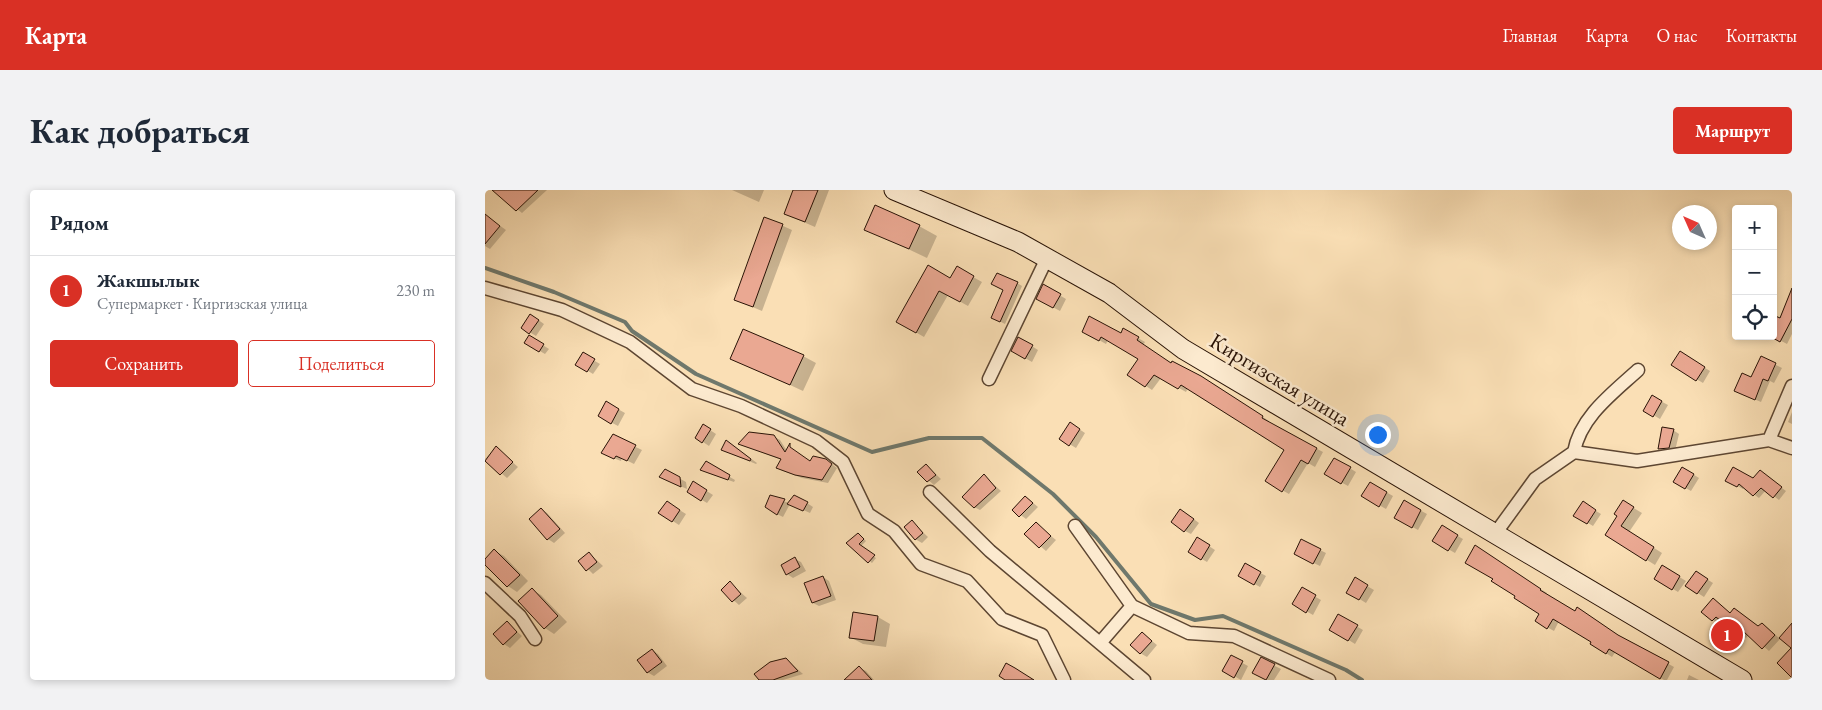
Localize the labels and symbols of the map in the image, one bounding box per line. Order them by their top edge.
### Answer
north arrow [1672,205,1717,250]
street label: Киргизская улица [1204,326,1355,433]
your location [1365,422,1391,448]
pin: 1 [1711,616,1743,654]

